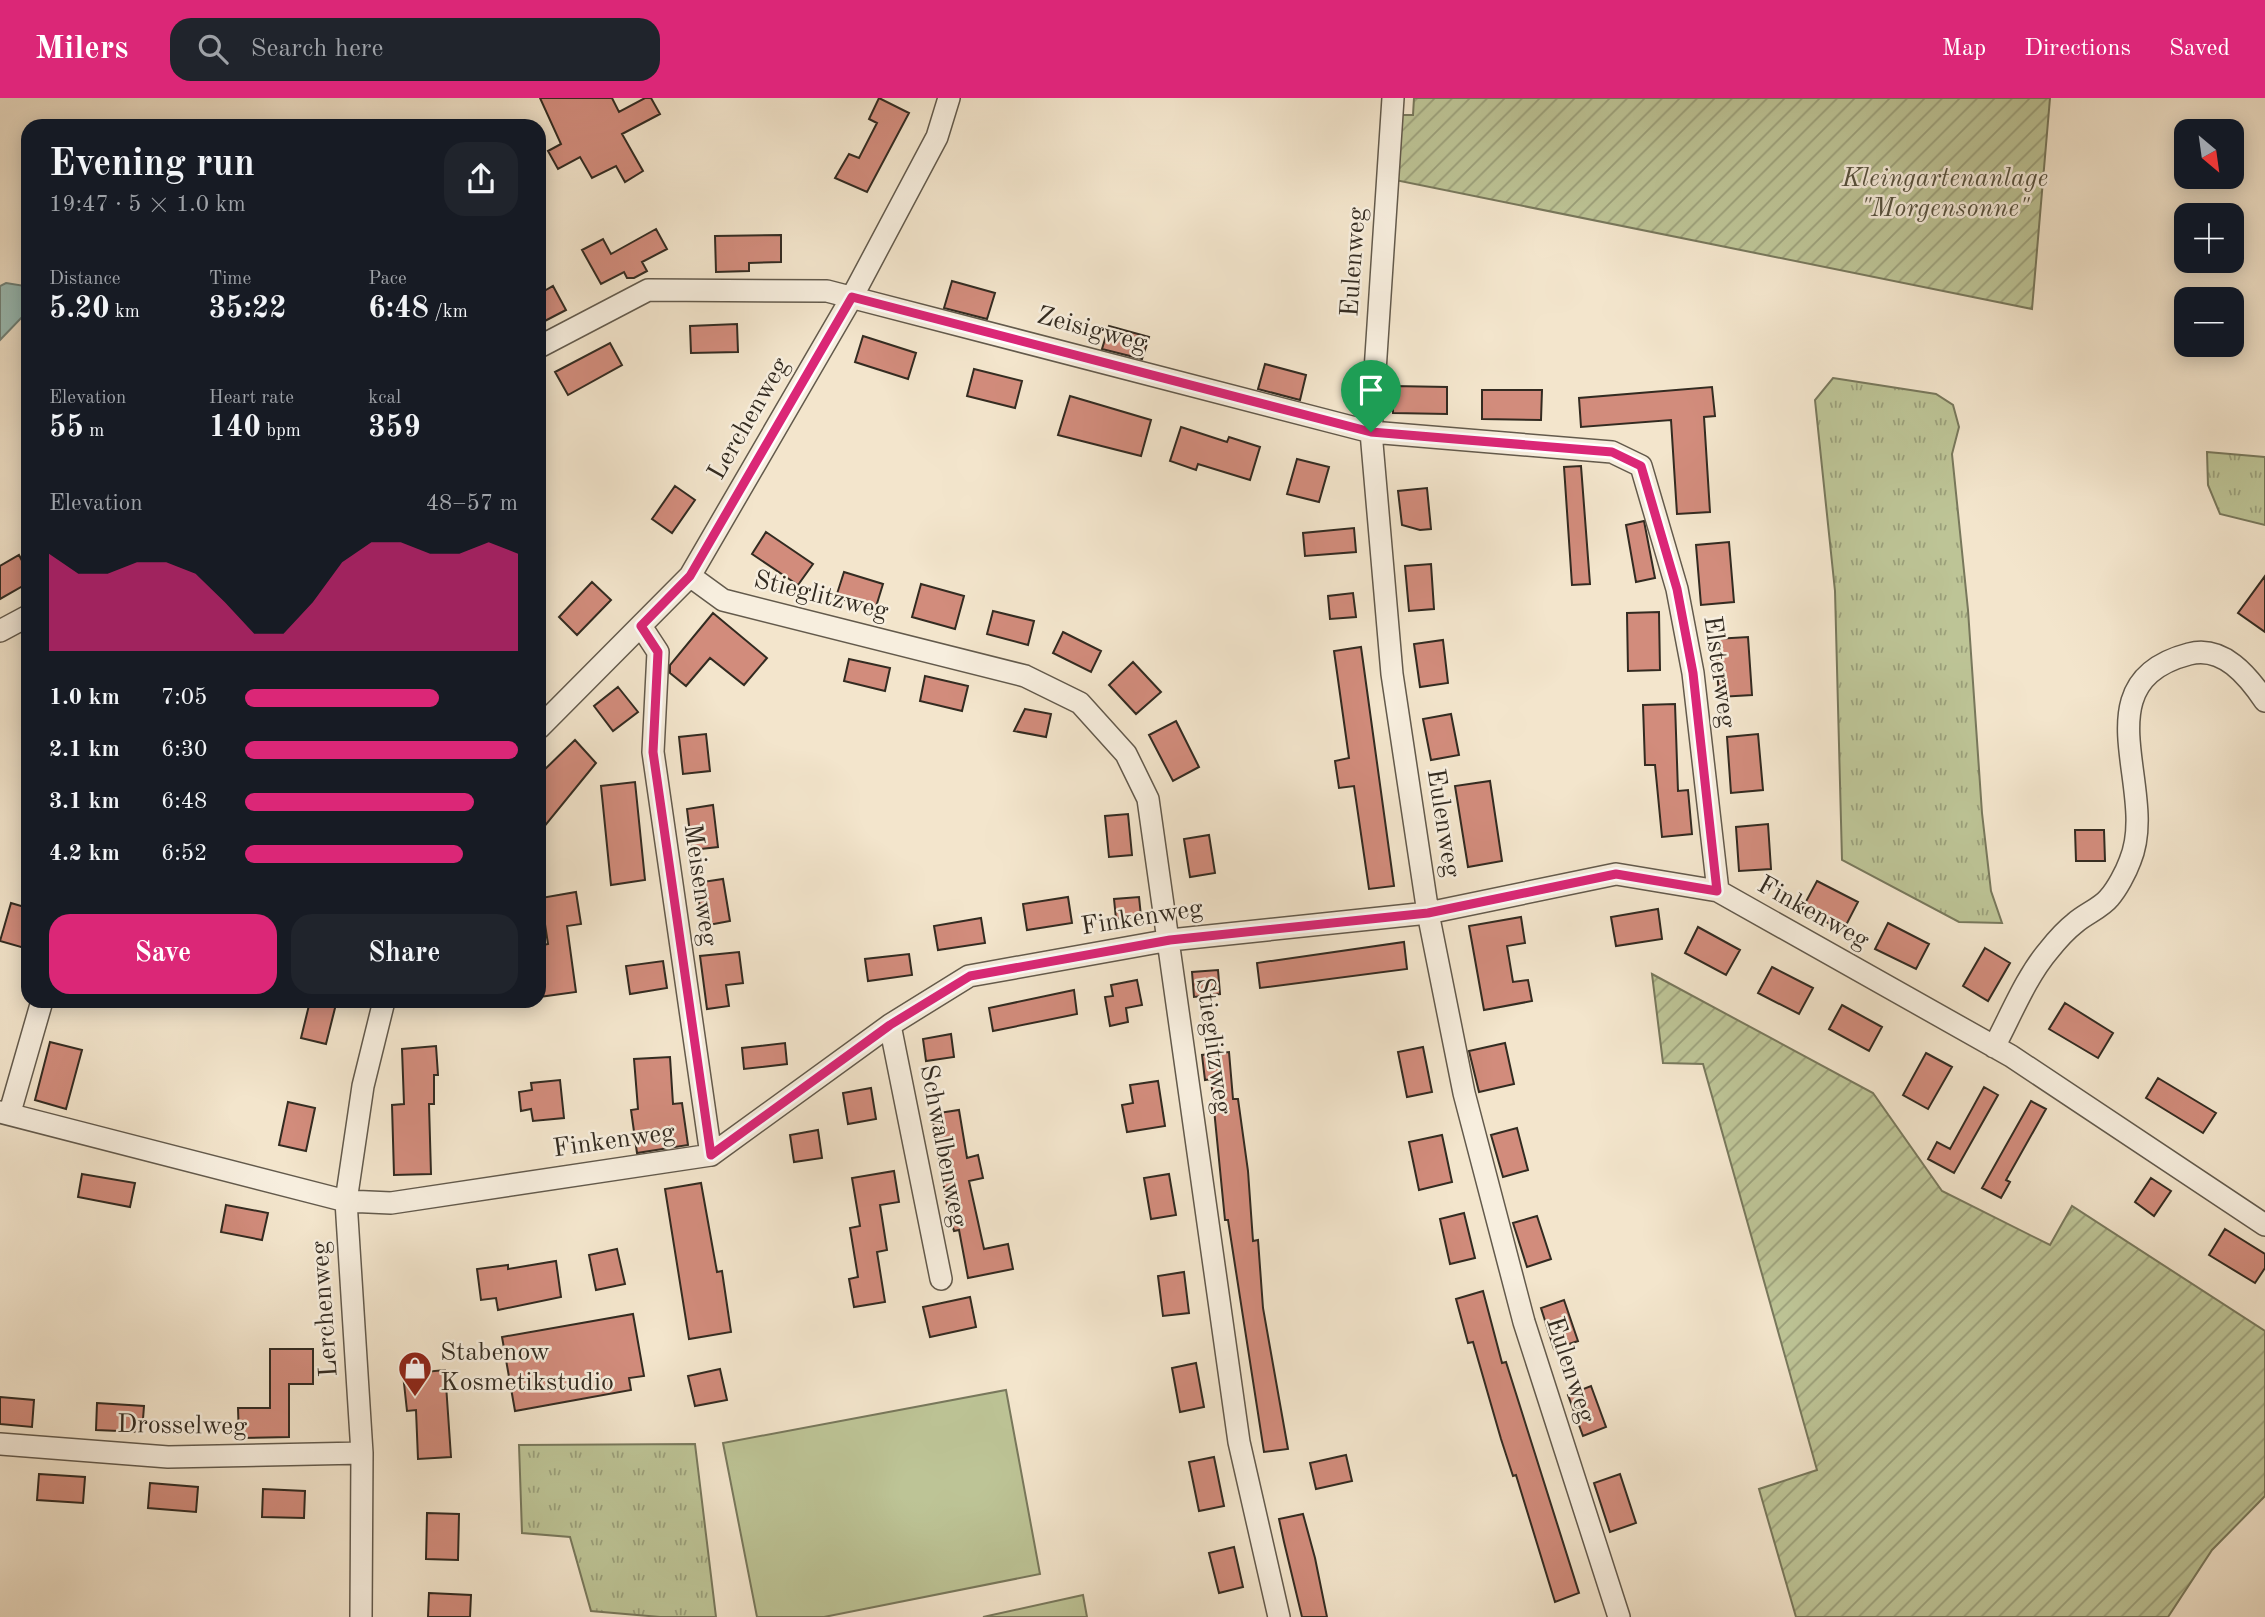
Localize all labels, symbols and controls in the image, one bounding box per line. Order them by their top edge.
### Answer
search box [170,18,660,81]
icon: search [194,30,232,68]
text: Milers [35,33,128,66]
text: Search here [250,36,383,62]
text: Map [1942,37,1986,61]
text: Directions [2024,37,2131,61]
text: Saved [2169,37,2230,61]
north arrow [2174,119,2244,189]
map controls [2174,119,2244,357]
button: share [444,142,518,216]
text: Evening run [49,146,255,184]
park label: Kleingartenanlage "Morgensonne" [1841,166,2048,222]
text: 19:47 · 5 × 1.0 km [49,193,246,216]
button: + [2174,203,2244,273]
street label: Eulenweg [1337,206,1371,318]
text: Distance [49,270,121,289]
text: Time [209,270,251,289]
text: Pace [368,270,407,289]
button: − [2174,287,2244,357]
text: 5.20 [49,294,110,324]
text: 35:22 [209,294,287,324]
text: 6:48 [368,294,429,324]
text: km [110,303,140,322]
text: /km [429,303,468,322]
street label: Zeisigweg [1034,303,1150,357]
street label: Lerchenweg [704,353,794,485]
pin [1341,360,1401,432]
icon: arrive [1352,371,1390,409]
text: Elevation [49,389,126,408]
text: Heart rate [209,389,294,408]
text: kcal [368,389,401,408]
text: 55 [49,413,84,443]
text: 140 [209,413,261,443]
text: 359 [368,413,421,443]
text: m [84,422,104,441]
text: bpm [261,422,301,441]
text: Elevation [49,492,143,515]
text: 48–57 m [426,492,518,515]
street label: Stieglitzweg [751,567,891,625]
street label: Elsterweg [1698,614,1740,730]
text: 1.0 km [49,686,120,709]
text: 7:05 [161,686,207,709]
text: 2.1 km [49,738,120,761]
text: 6:30 [161,738,207,761]
street label: Eulenweg [1422,767,1464,879]
text: 3.1 km [49,790,120,813]
text: 6:48 [161,790,207,813]
street label: Meisenweg [679,822,721,948]
text: 4.2 km [49,842,120,865]
text: 6:52 [161,842,207,865]
street label: Finkenweg [1753,872,1873,954]
street label: Finkenweg [1079,896,1205,940]
button: Save [49,914,277,994]
button: Share [291,914,518,994]
street label: Stieglitzweg [1191,976,1235,1116]
street label: Schwalbenweg [914,1063,972,1229]
street label: Finkenweg [551,1120,677,1162]
street label: Lerchenweg [307,1240,343,1378]
street label: Eulenweg [1541,1314,1599,1426]
place label: Stabenow Kosmetikstudio [440,1340,614,1396]
shop icon: Stabenow Kosmetikstudio [396,1349,434,1398]
street label: Drosselweg [117,1412,247,1440]

